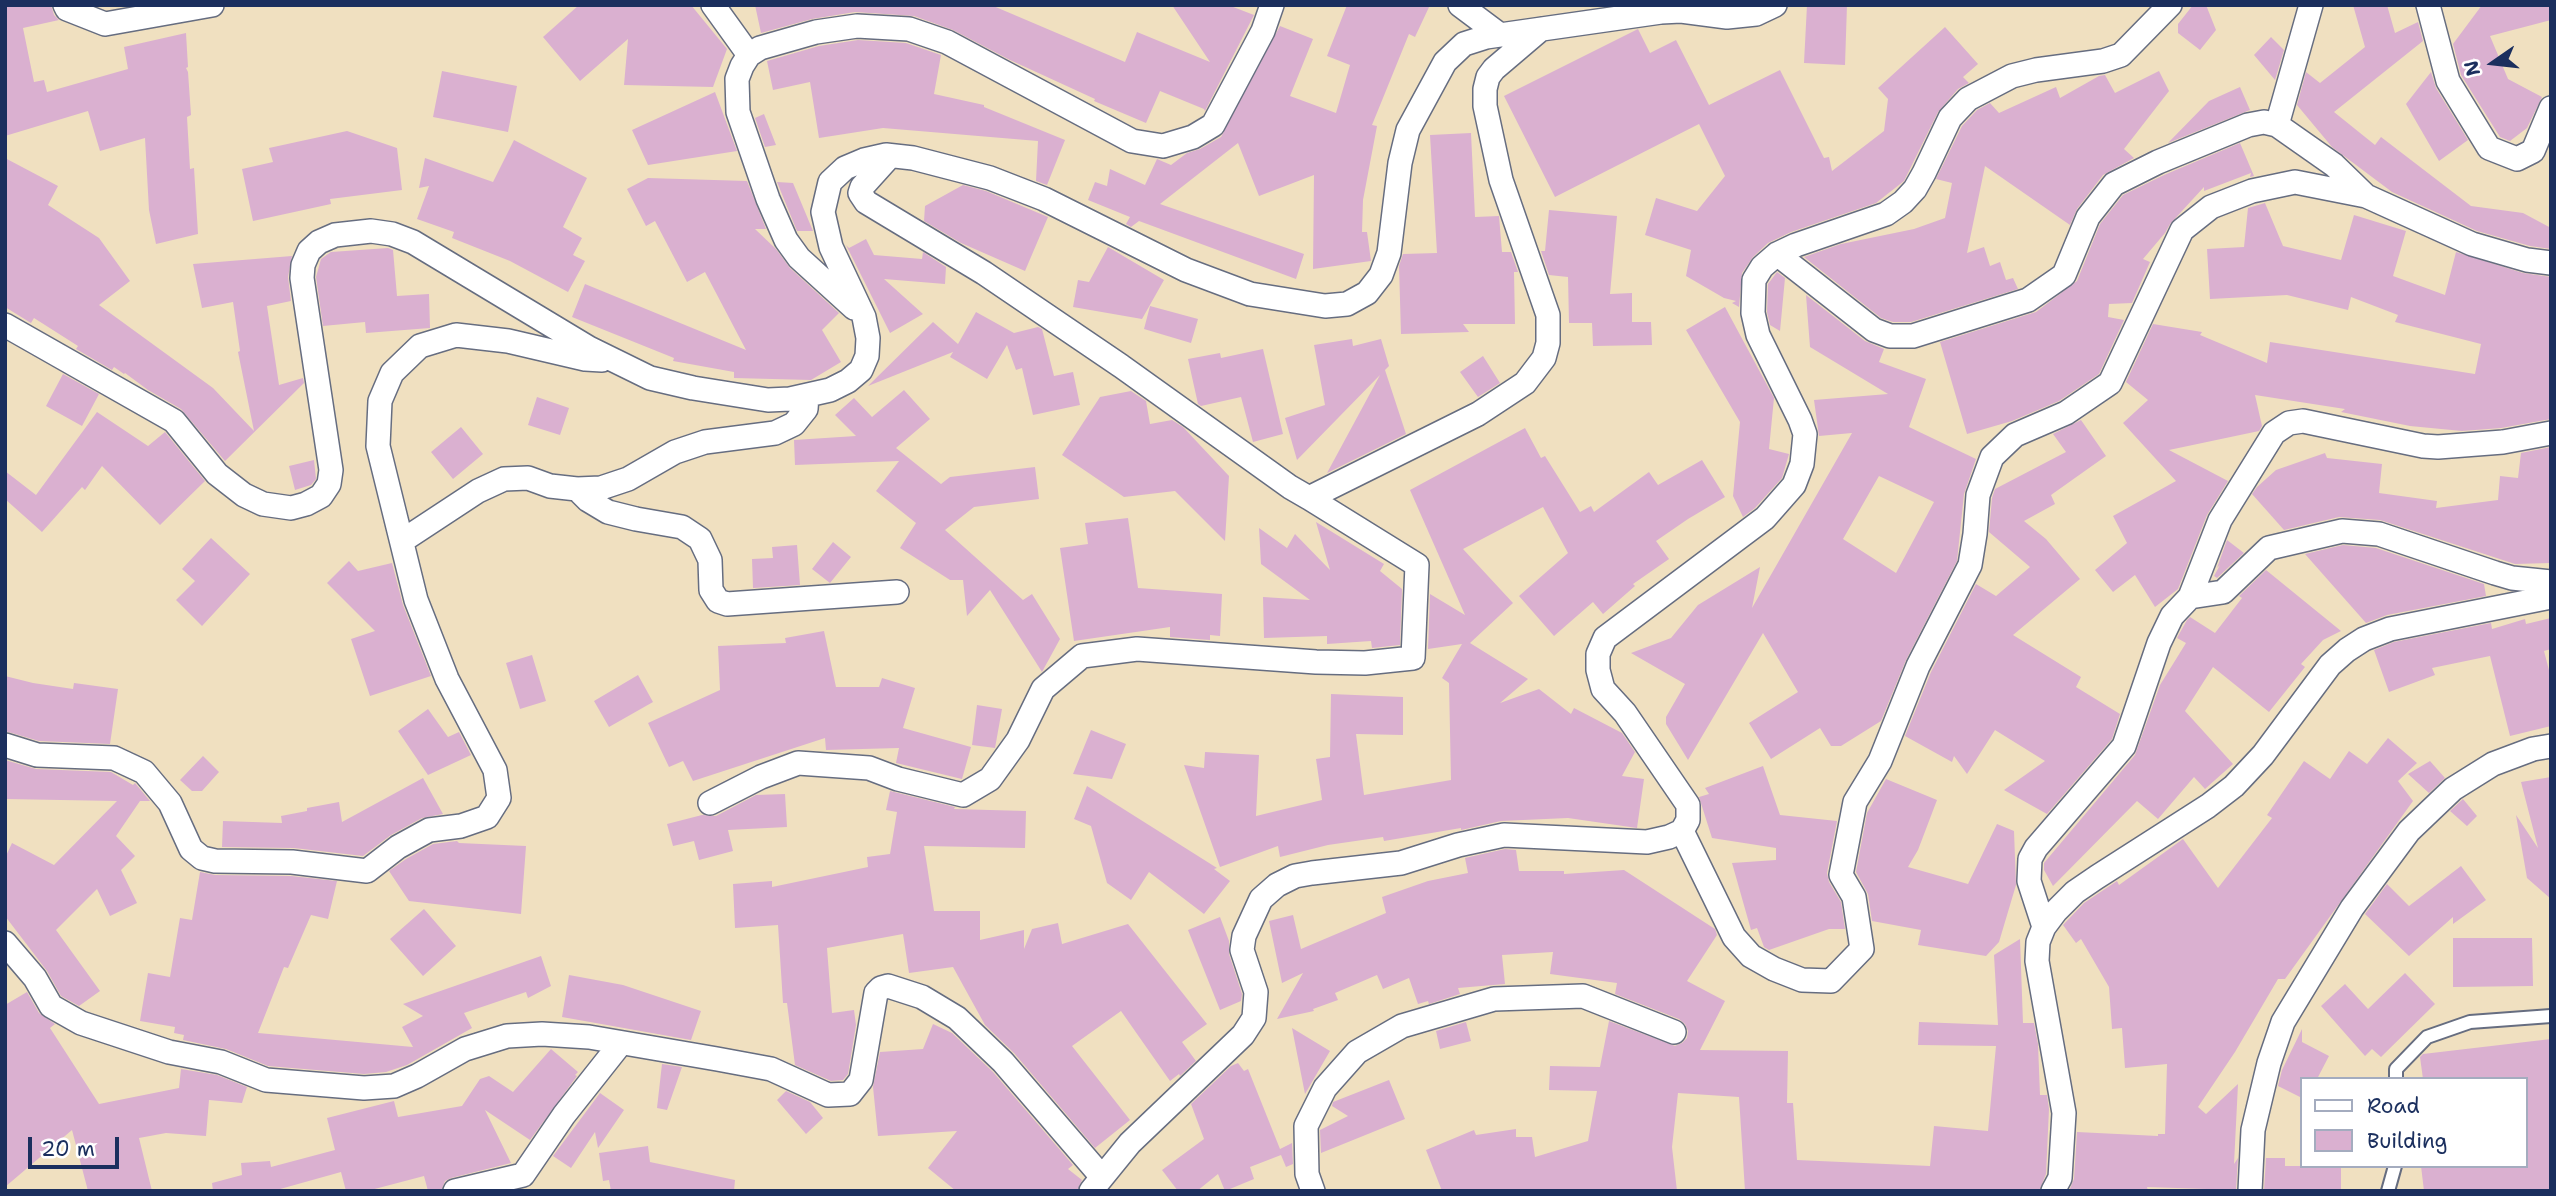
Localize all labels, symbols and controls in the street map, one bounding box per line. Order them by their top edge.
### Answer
north arrow [2458,28,2528,98]
text: N [2458,58,2486,79]
legend [2300,1077,2528,1168]
text: Road [2367,1092,2420,1120]
scale bar [32,1122,122,1166]
text: Building [2367,1127,2447,1155]
text: 20 m [41,1135,95,1163]

